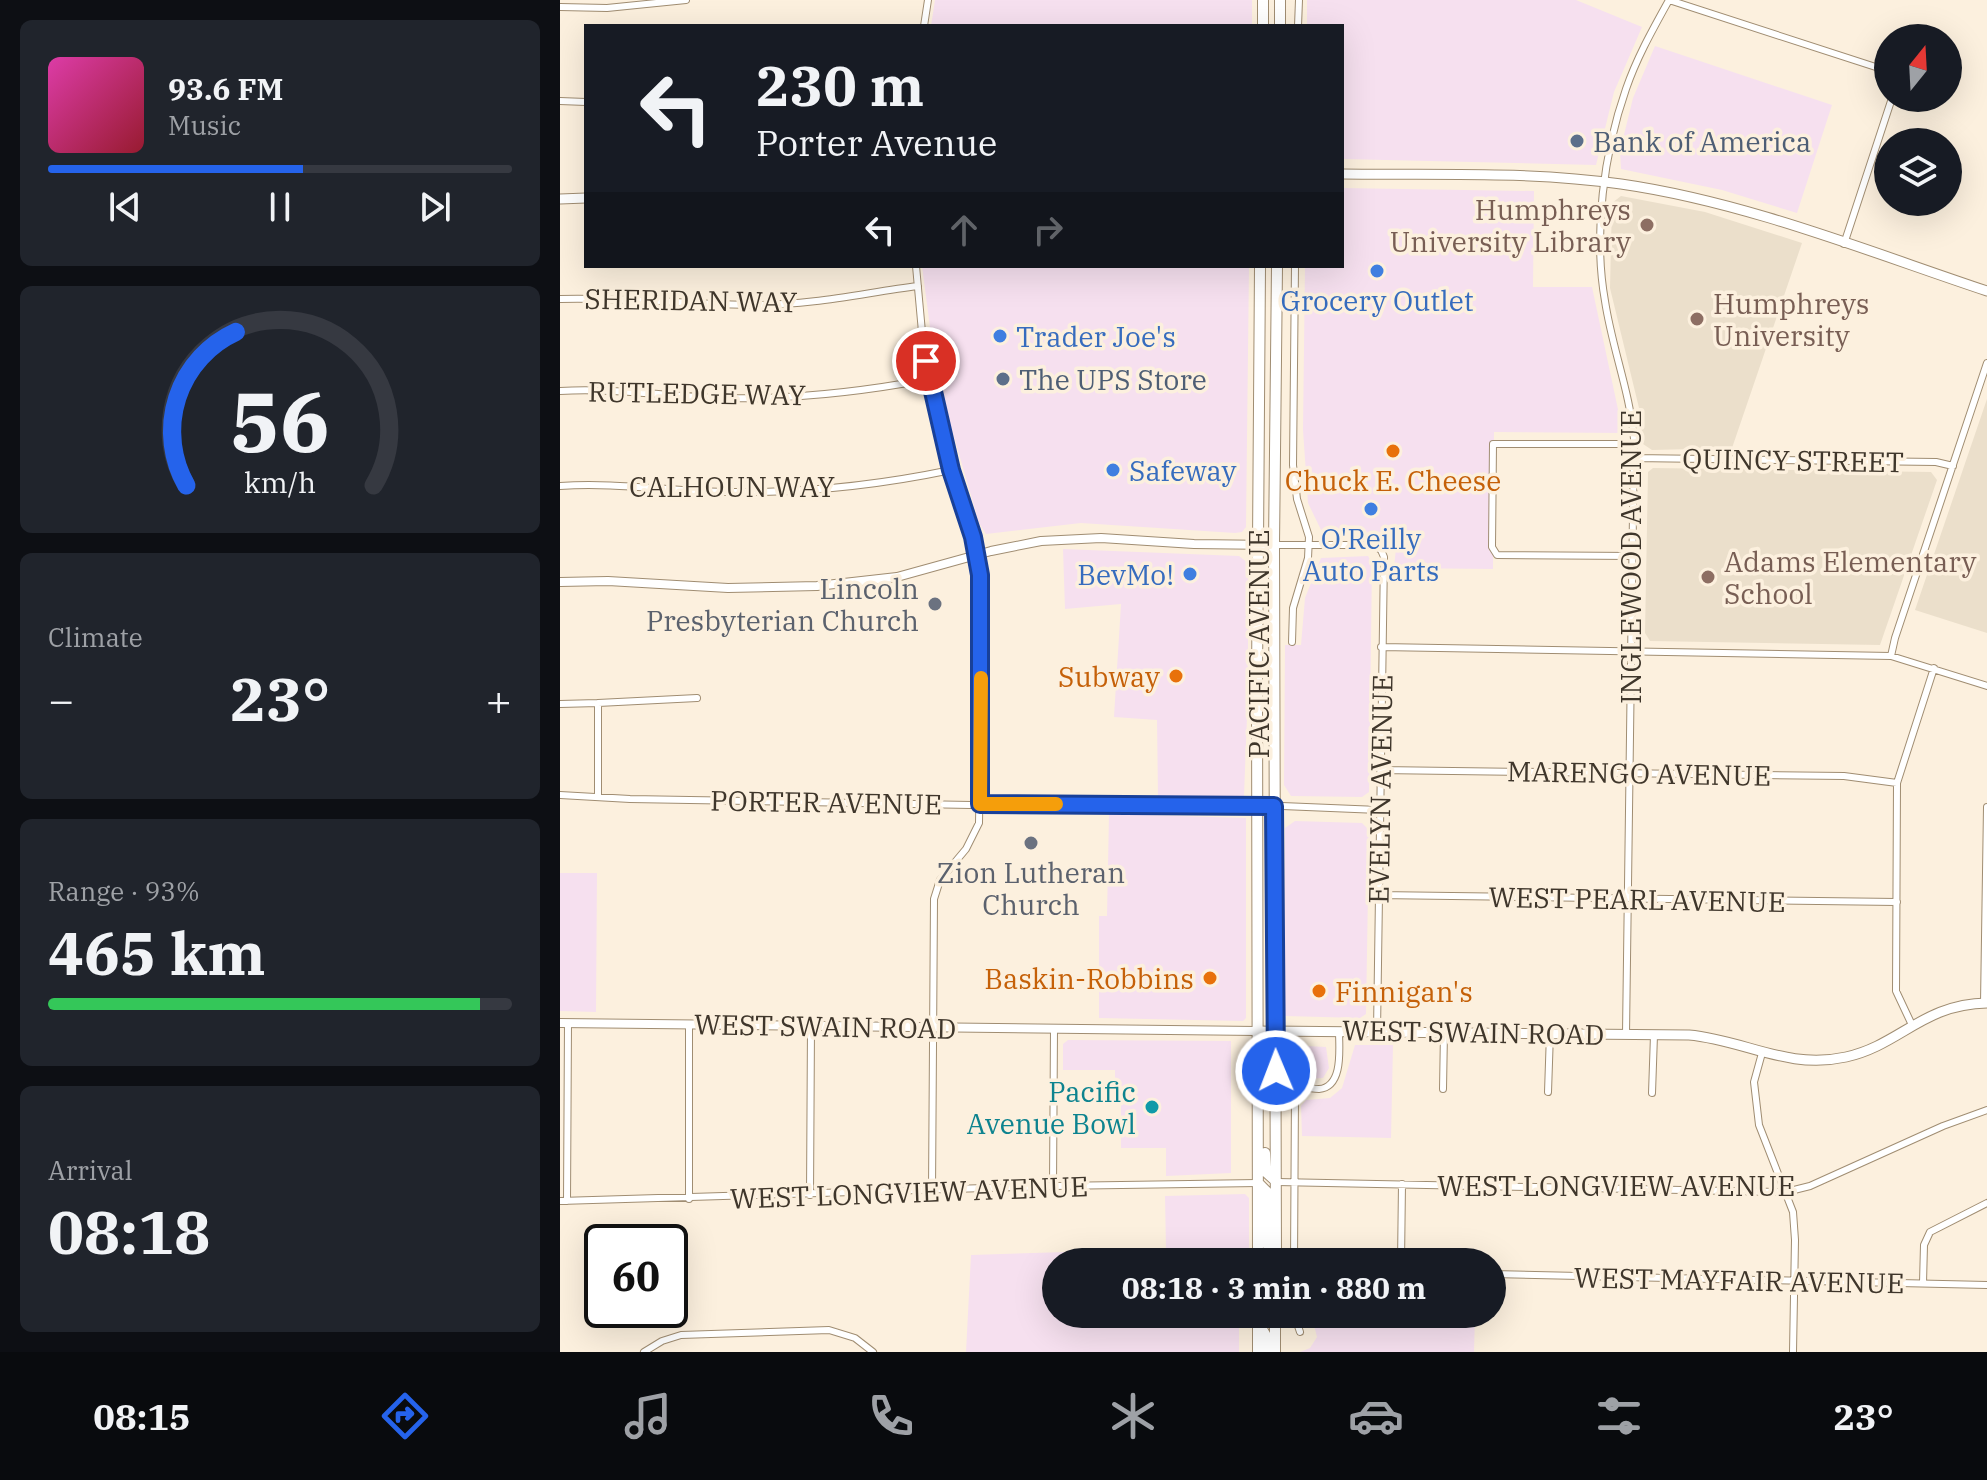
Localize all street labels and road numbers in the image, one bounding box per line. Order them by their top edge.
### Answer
street label: SHERIDAN WAY [584,280,798,320]
street label: RUTLEDGE WAY [588,373,807,413]
street label: INGLEWOOD AVENUE [1612,410,1649,704]
street label: QUINCY STREET [1682,440,1904,480]
street label: CALHOUN WAY [629,468,835,505]
street label: PACIFIC AVENUE [1240,529,1277,759]
street label: EVELYN AVENUE [1360,674,1400,904]
street label: MARENGO AVENUE [1507,752,1771,794]
street label: PORTER AVENUE [710,781,942,823]
street label: WEST PEARL AVENUE [1488,878,1786,920]
street label: WEST SWAIN ROAD [694,1005,956,1047]
street label: WEST SWAIN ROAD [1342,1011,1604,1053]
street label: WEST LONGVIEW AVENUE [729,1167,1089,1217]
street label: WEST LONGVIEW AVENUE [1437,1167,1795,1204]
street label: WEST MAYFAIR AVENUE [1573,1259,1905,1301]

